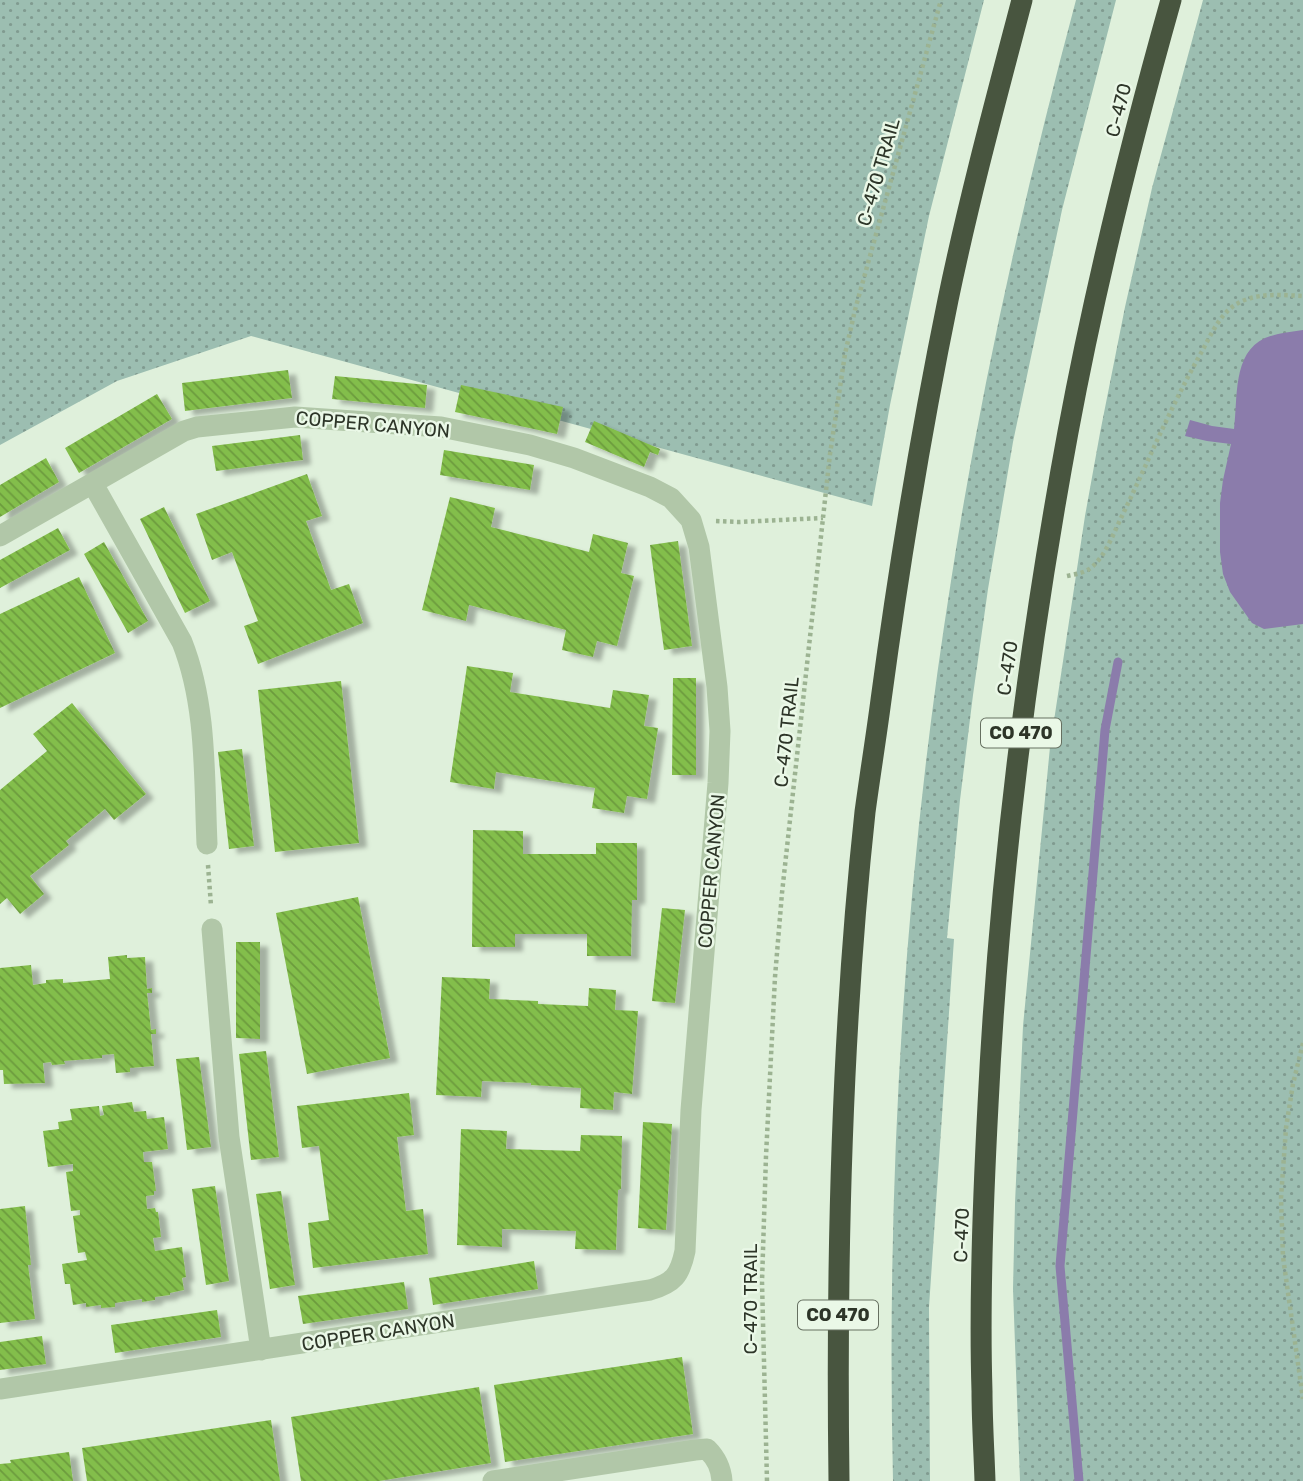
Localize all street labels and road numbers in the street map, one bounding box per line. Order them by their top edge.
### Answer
street label: C-470 [1101,81,1136,140]
street label: C-470 TRAIL [852,115,905,229]
street label: COPPER CANYON [295,406,451,443]
street label: C-470 [992,639,1023,697]
street label: C-470 TRAIL [769,675,804,789]
road number: CO 470 [981,718,1061,748]
street label: COPPER CANYON [693,793,730,949]
street label: C-470 [949,1207,974,1263]
street label: C-470 TRAIL [739,1243,762,1355]
road number: CO 470 [798,1300,878,1330]
street label: COPPER CANYON [300,1309,456,1356]

